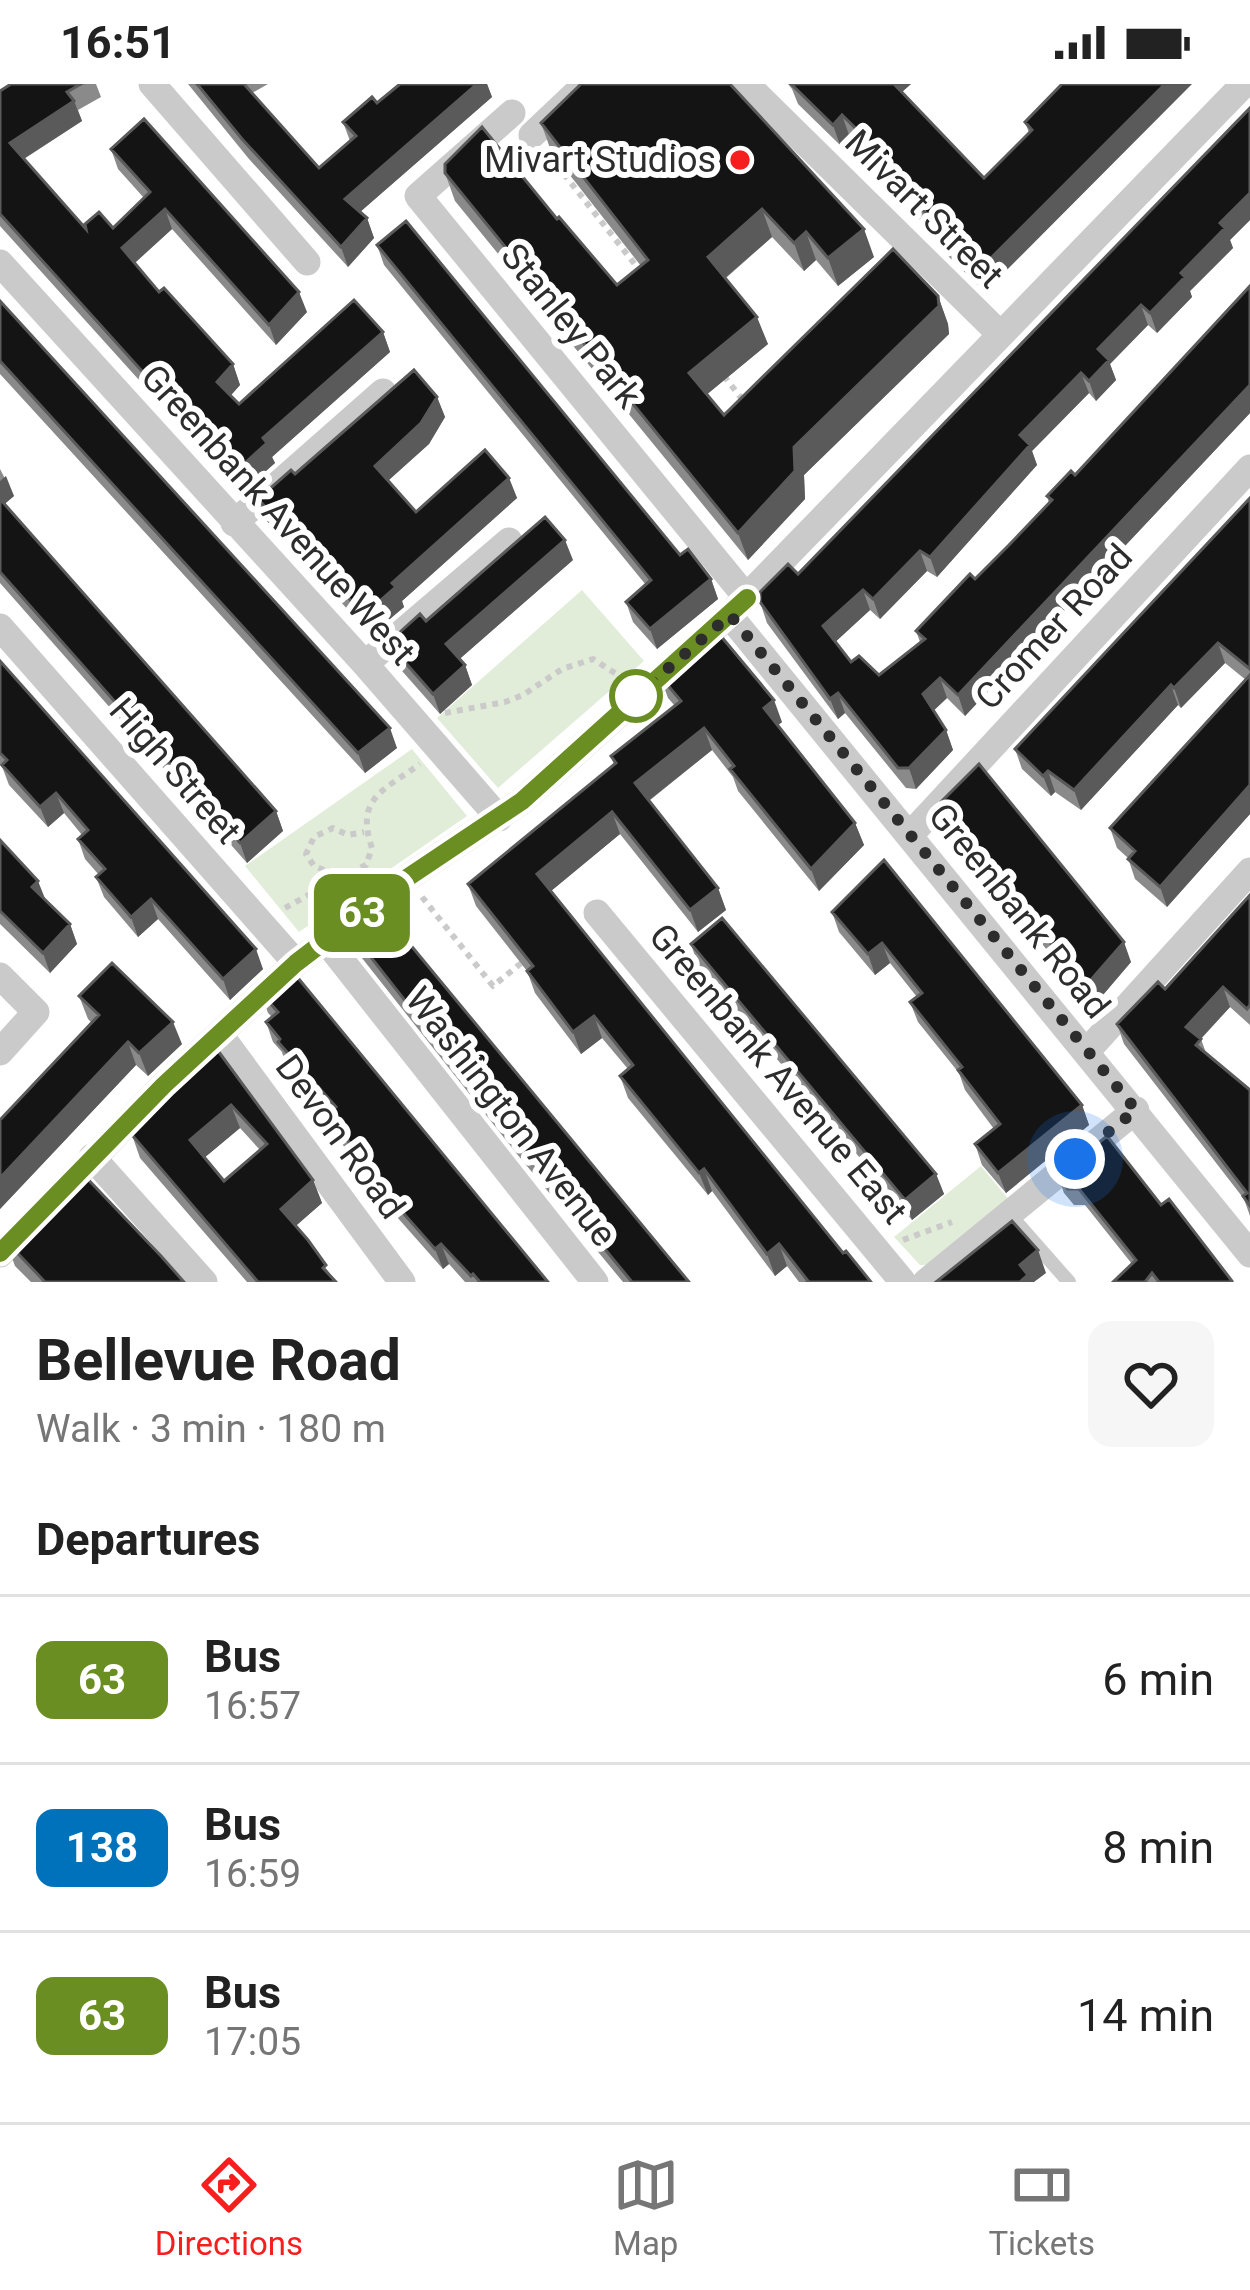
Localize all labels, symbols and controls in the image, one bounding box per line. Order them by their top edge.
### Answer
text: 16:51 [60,16,176,69]
street label: Mivart Street [836,121,1012,297]
place label: Mivart Studios [484,139,716,181]
marker: Mivart Studios [727,147,753,173]
street label: Stanley Park [492,236,650,417]
street label: Greenbank Avenue West [132,356,424,674]
street label: Cromer Road [967,536,1141,718]
unlabelled marker [611,671,661,721]
street label: High Street [101,690,249,852]
street label: Greenbank Road [920,795,1118,1027]
line badge: 63 [308,874,416,952]
text: 63 [338,888,386,937]
street label: Greenbank Avenue East [640,916,916,1232]
street label: Washington Avenue [397,979,625,1255]
street label: Devon Road [267,1047,413,1227]
your location [1045,1129,1105,1189]
button: heart [1088,1321,1214,1447]
text: Bellevue Road [36,1327,401,1394]
text: Walk · 3 min · 180 m [36,1406,386,1452]
text: Departures [36,1513,260,1566]
text: Bus [204,1630,281,1683]
text: 6 min [1102,1653,1214,1706]
text: 63 [78,1655,126,1704]
text: 16:57 [204,1683,301,1729]
text: Bus [204,1798,281,1851]
text: 8 min [1102,1821,1214,1874]
text: 138 [66,1823,138,1872]
text: 16:59 [204,1851,301,1897]
text: Bus [204,1966,281,2019]
text: 14 min [1077,1989,1214,2042]
text: 63 [78,1991,126,2040]
text: 17:05 [204,2019,301,2065]
tab: Directions [155,2152,303,2263]
tab: Map [613,2152,679,2263]
tab: Tickets [988,2152,1095,2263]

